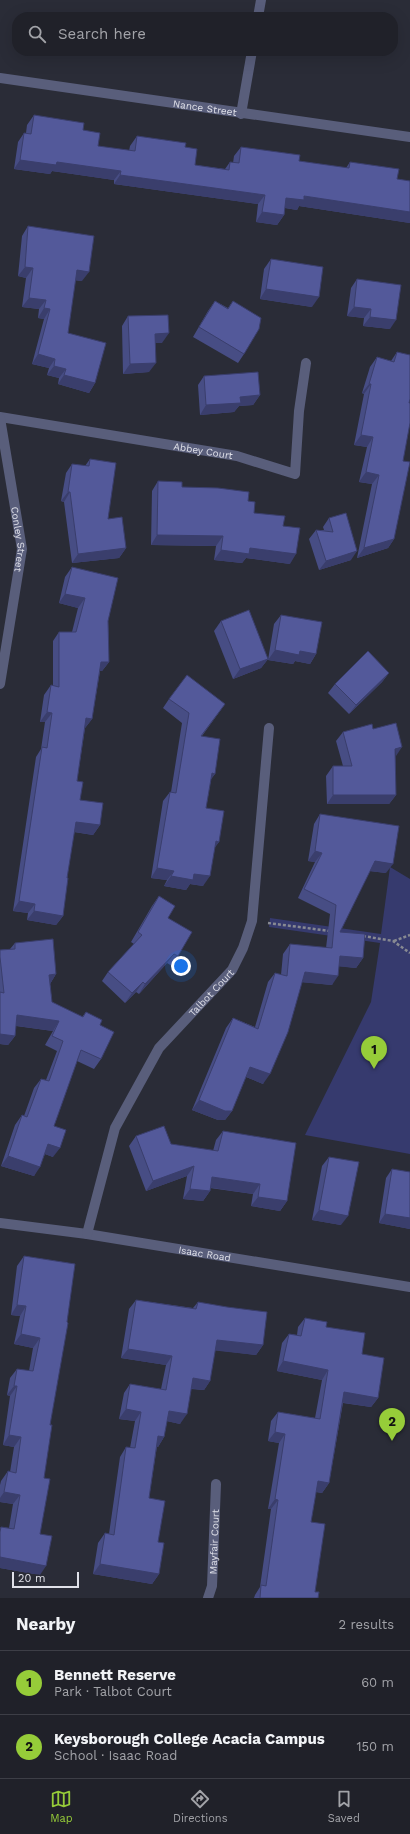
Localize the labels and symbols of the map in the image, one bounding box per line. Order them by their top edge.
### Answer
street label: Nance Street [172,98,238,118]
street label: Abbey Court [173,441,235,461]
street label: Conley Street [9,506,27,574]
your location [171,956,191,976]
street label: Talbot Court [187,966,237,1019]
pin: 1 [361,1036,387,1069]
street label: Isaac Road [178,1244,232,1264]
pin: 2 [379,1408,405,1441]
street label: Mayfair Court [207,1508,221,1575]
scale bar [12,1570,79,1589]

